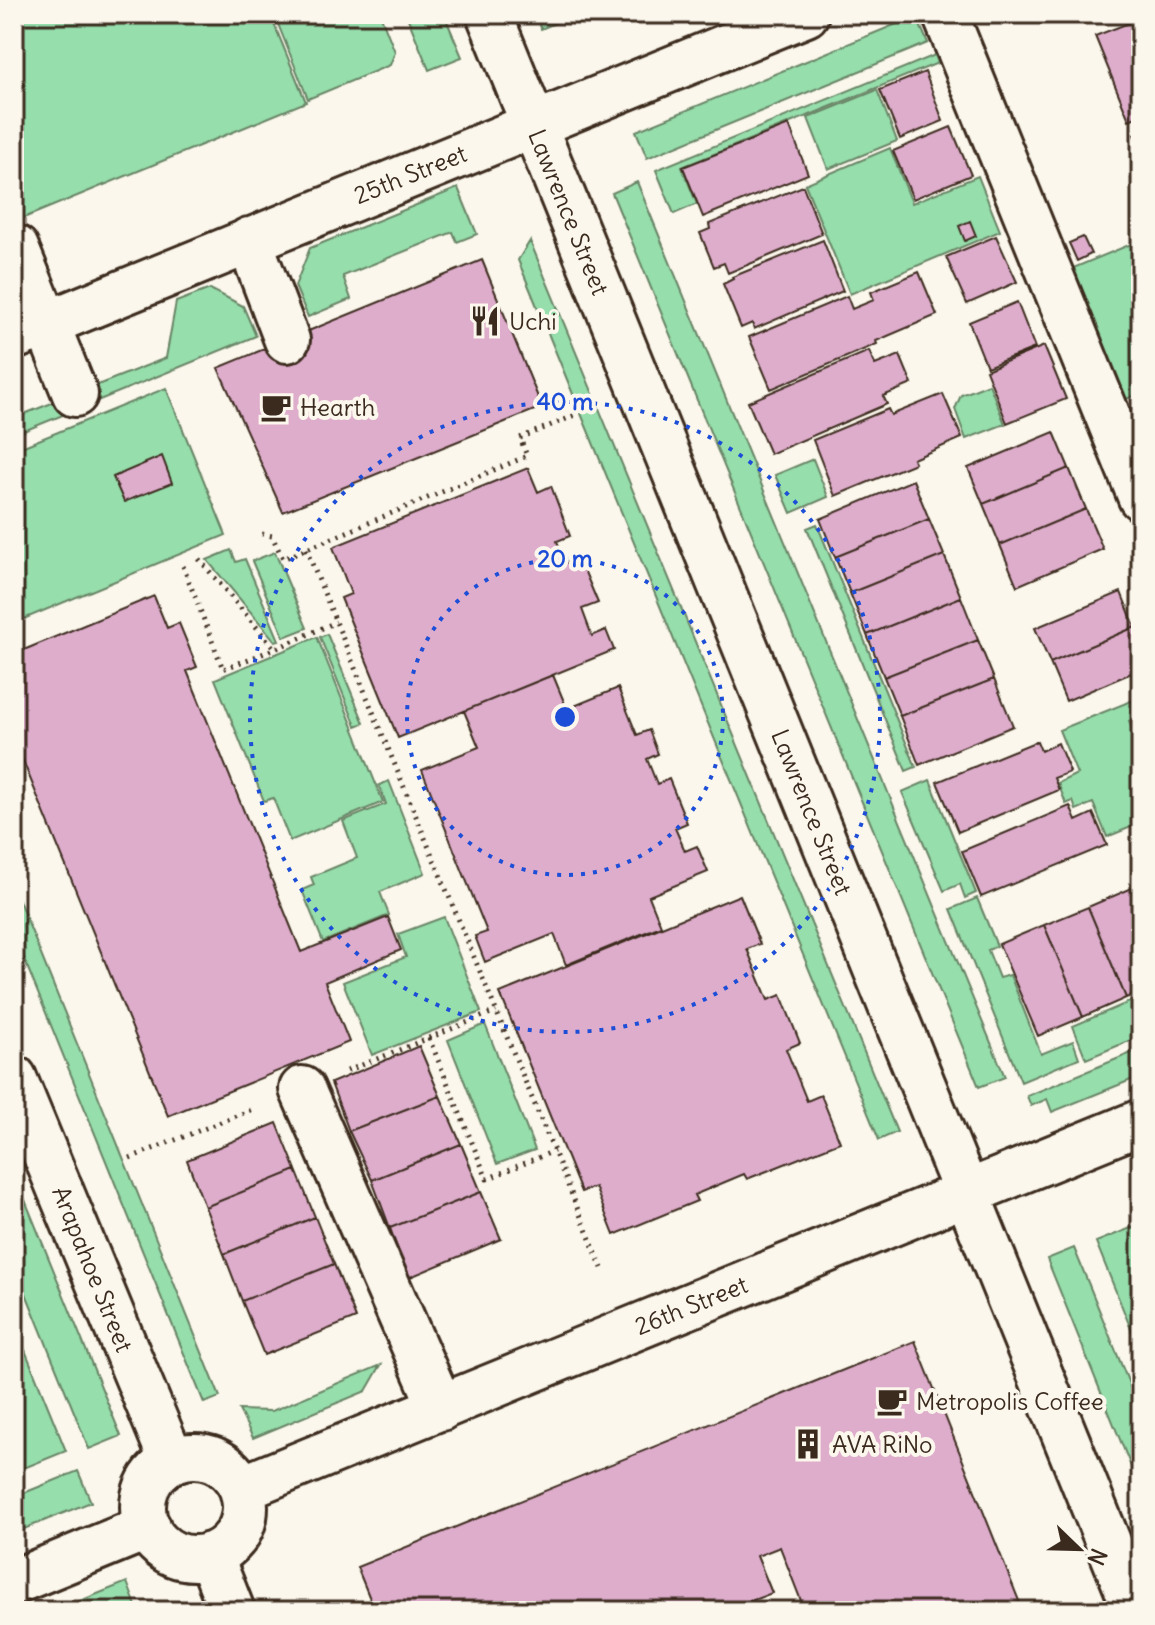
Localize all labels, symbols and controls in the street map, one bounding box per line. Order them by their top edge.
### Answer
street label: Lawrence Street [522,125,616,299]
street label: 25th Street [349,138,471,210]
restaurant icon: Uchi [468,304,502,338]
place label: Uchi [509,306,557,336]
text: 40 m [537,386,593,416]
cafe icon: Hearth [259,390,293,424]
place label: Hearth [300,392,375,422]
text: 20 m [537,543,593,573]
centre of rings [551,703,579,731]
street label: Lawrence Street [765,725,859,899]
street label: Arapahoe Street [46,1182,140,1356]
street label: 26th Street [630,1269,752,1341]
cafe icon: Metropolis Coffee [875,1384,909,1418]
place label: Metropolis Coffee [916,1386,1104,1416]
building icon: AVA RiNo [791,1427,825,1461]
place label: AVA RiNo [832,1429,933,1459]
north arrow [1039,1509,1119,1589]
text: N [1082,1544,1113,1569]

